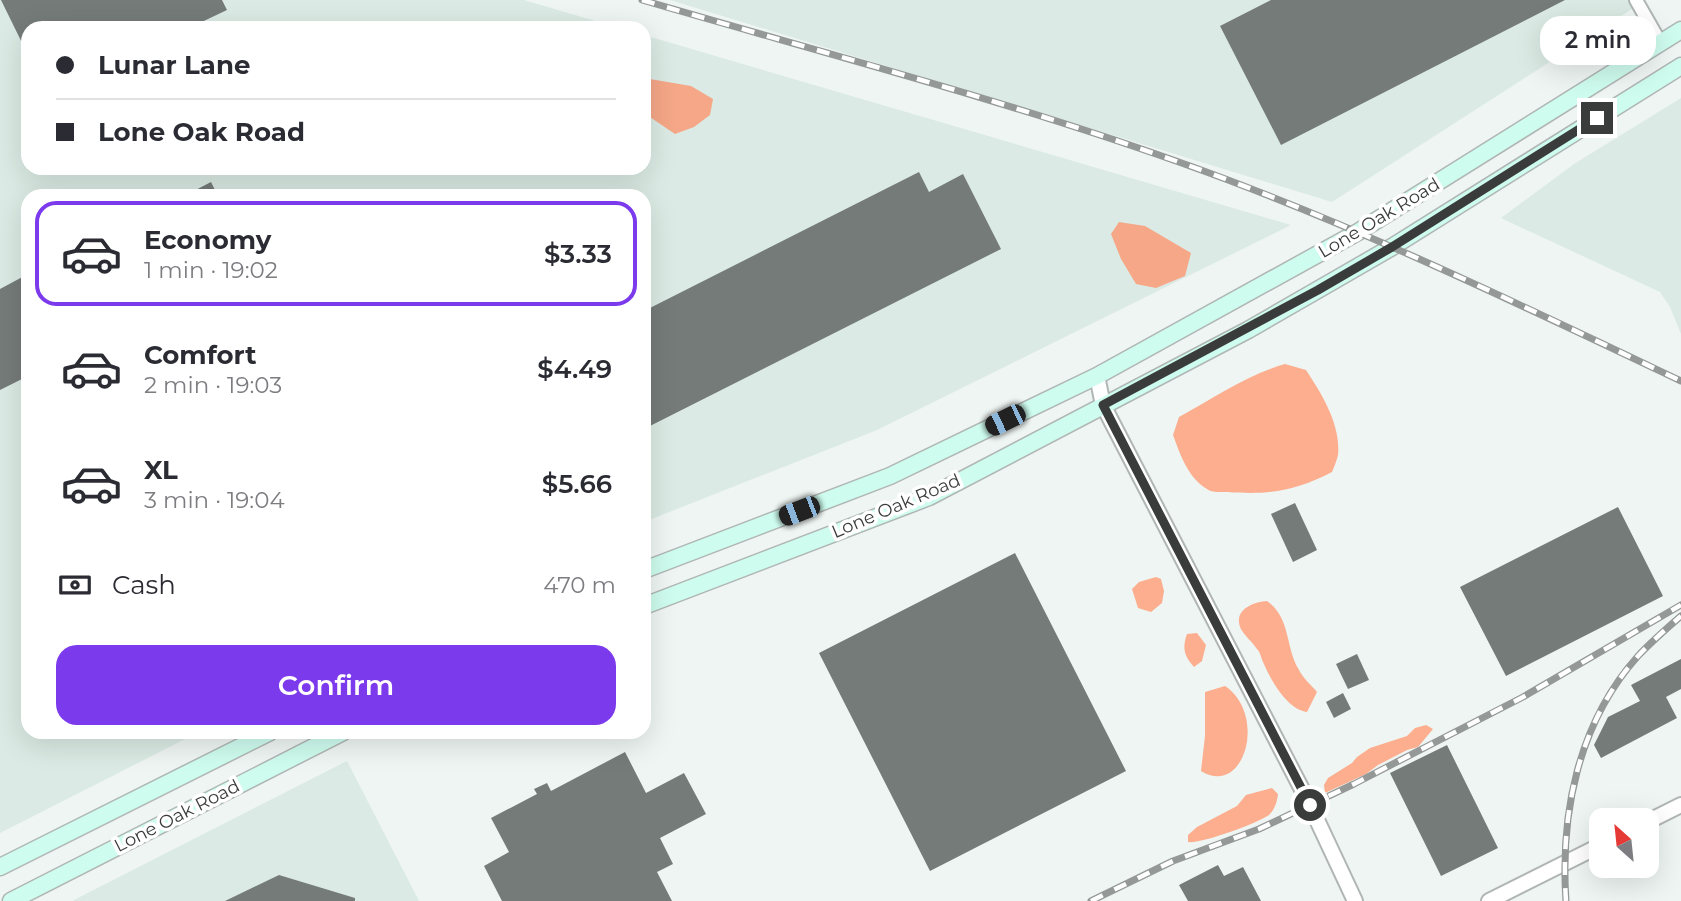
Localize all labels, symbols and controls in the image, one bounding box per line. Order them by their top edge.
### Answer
callout: 2 min [1539,17,1655,66]
text: 2 min [1565,26,1631,54]
text: Lunar Lane [98,49,250,81]
route end [1581,102,1613,134]
text: Lone Oak Road [98,116,305,148]
street label: Lone Oak Road [1314,173,1444,263]
icon: car [60,222,123,285]
text: Economy [144,224,271,256]
text: $3.33 [544,238,612,270]
text: 1 min · 19:02 [144,256,278,284]
icon: car [60,337,123,400]
text: Comfort [144,339,256,371]
text: $4.49 [537,353,612,385]
text: 2 min · 19:03 [144,371,282,399]
car [982,401,1029,439]
icon: car [60,452,123,515]
text: XL [144,454,178,486]
text: $5.66 [542,468,612,500]
street label: Lone Oak Road [828,469,964,543]
text: 3 min · 19:04 [144,486,285,514]
car [776,494,823,528]
icon: cash [56,566,94,604]
text: Cash [112,569,176,601]
text: 470 m [543,571,616,599]
button: Confirm [56,645,616,725]
street label: Lone Oak Road [111,775,243,857]
route start [1294,789,1326,821]
north arrow [1589,808,1659,878]
map controls [1589,808,1659,878]

